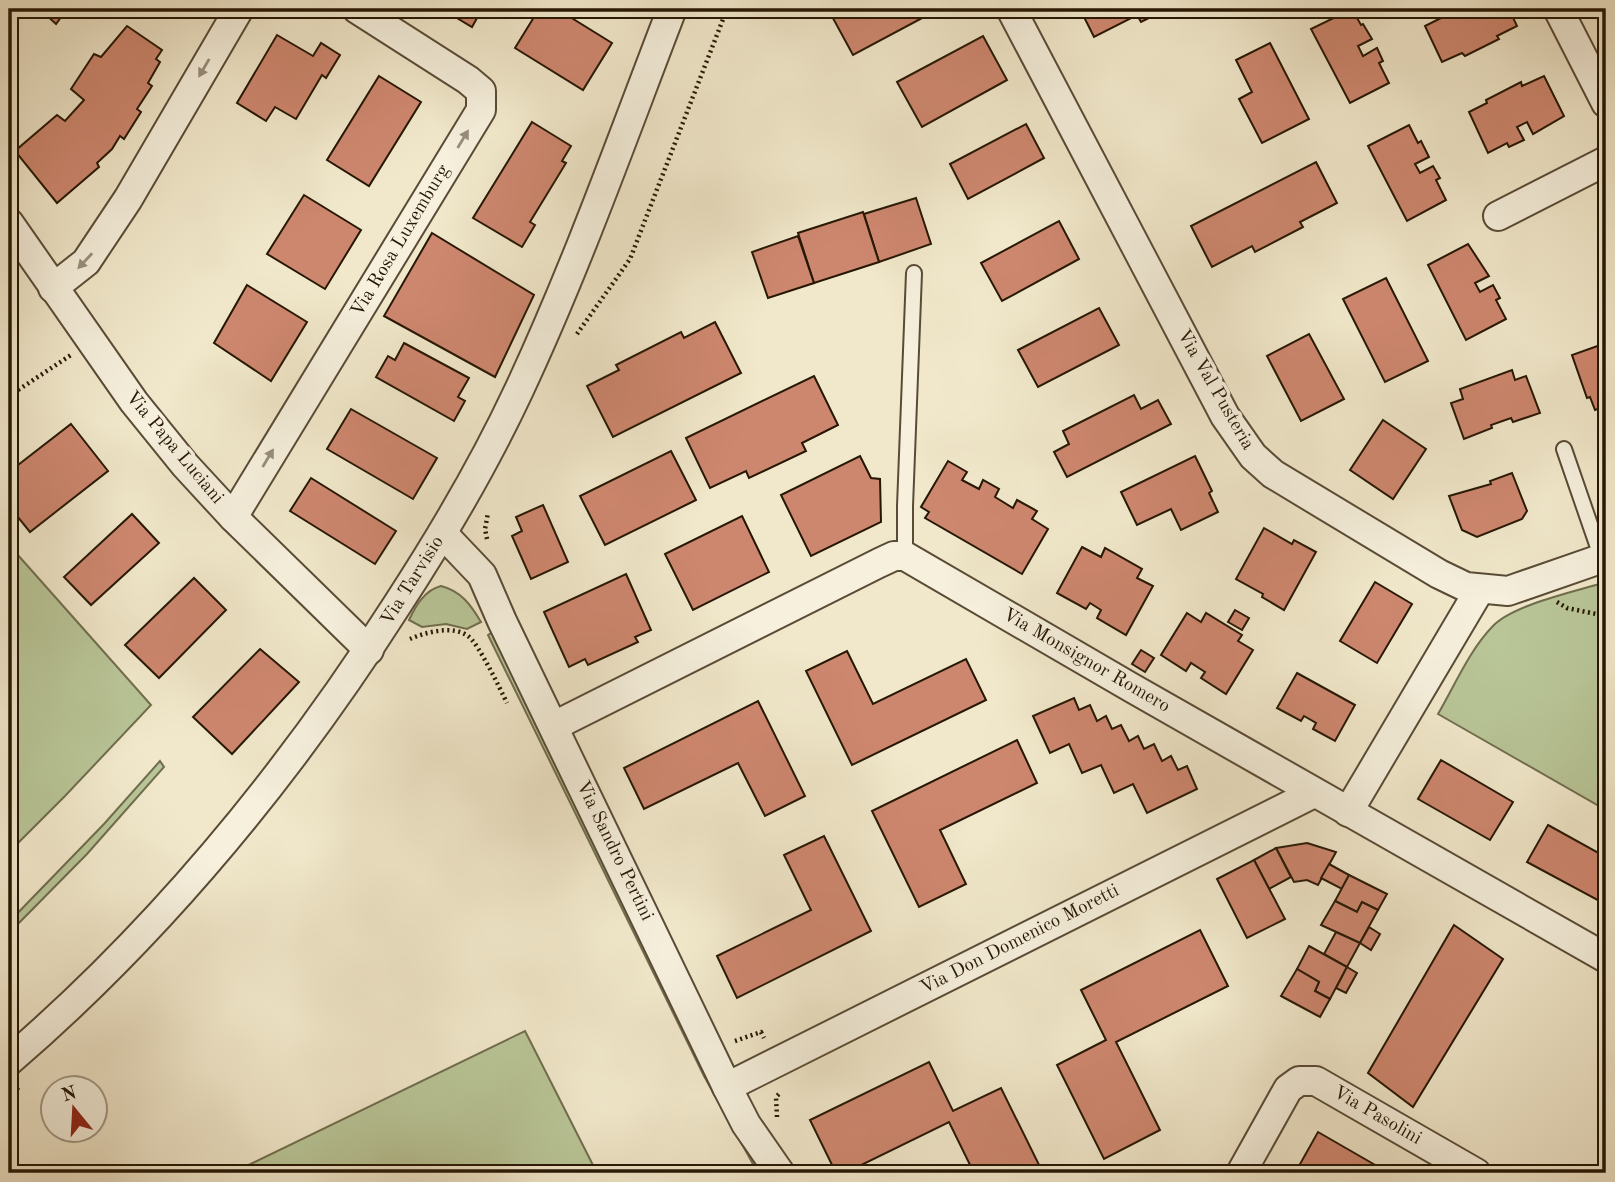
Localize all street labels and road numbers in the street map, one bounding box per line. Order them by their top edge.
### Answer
street label: Via Rosa Luxemburg [348,161,454,320]
street label: Via Val Pusteria [1173,327,1257,454]
street label: Via Papa Luciani [121,388,227,508]
street label: Via Tarvisio [378,533,448,629]
street label: Via Monsignor Romero [999,605,1173,717]
street label: Via Sandro Pertini [572,778,656,924]
street label: Via Don Domenico Moretti [918,882,1122,998]
street label: Via Pasolini [1330,1083,1424,1149]

